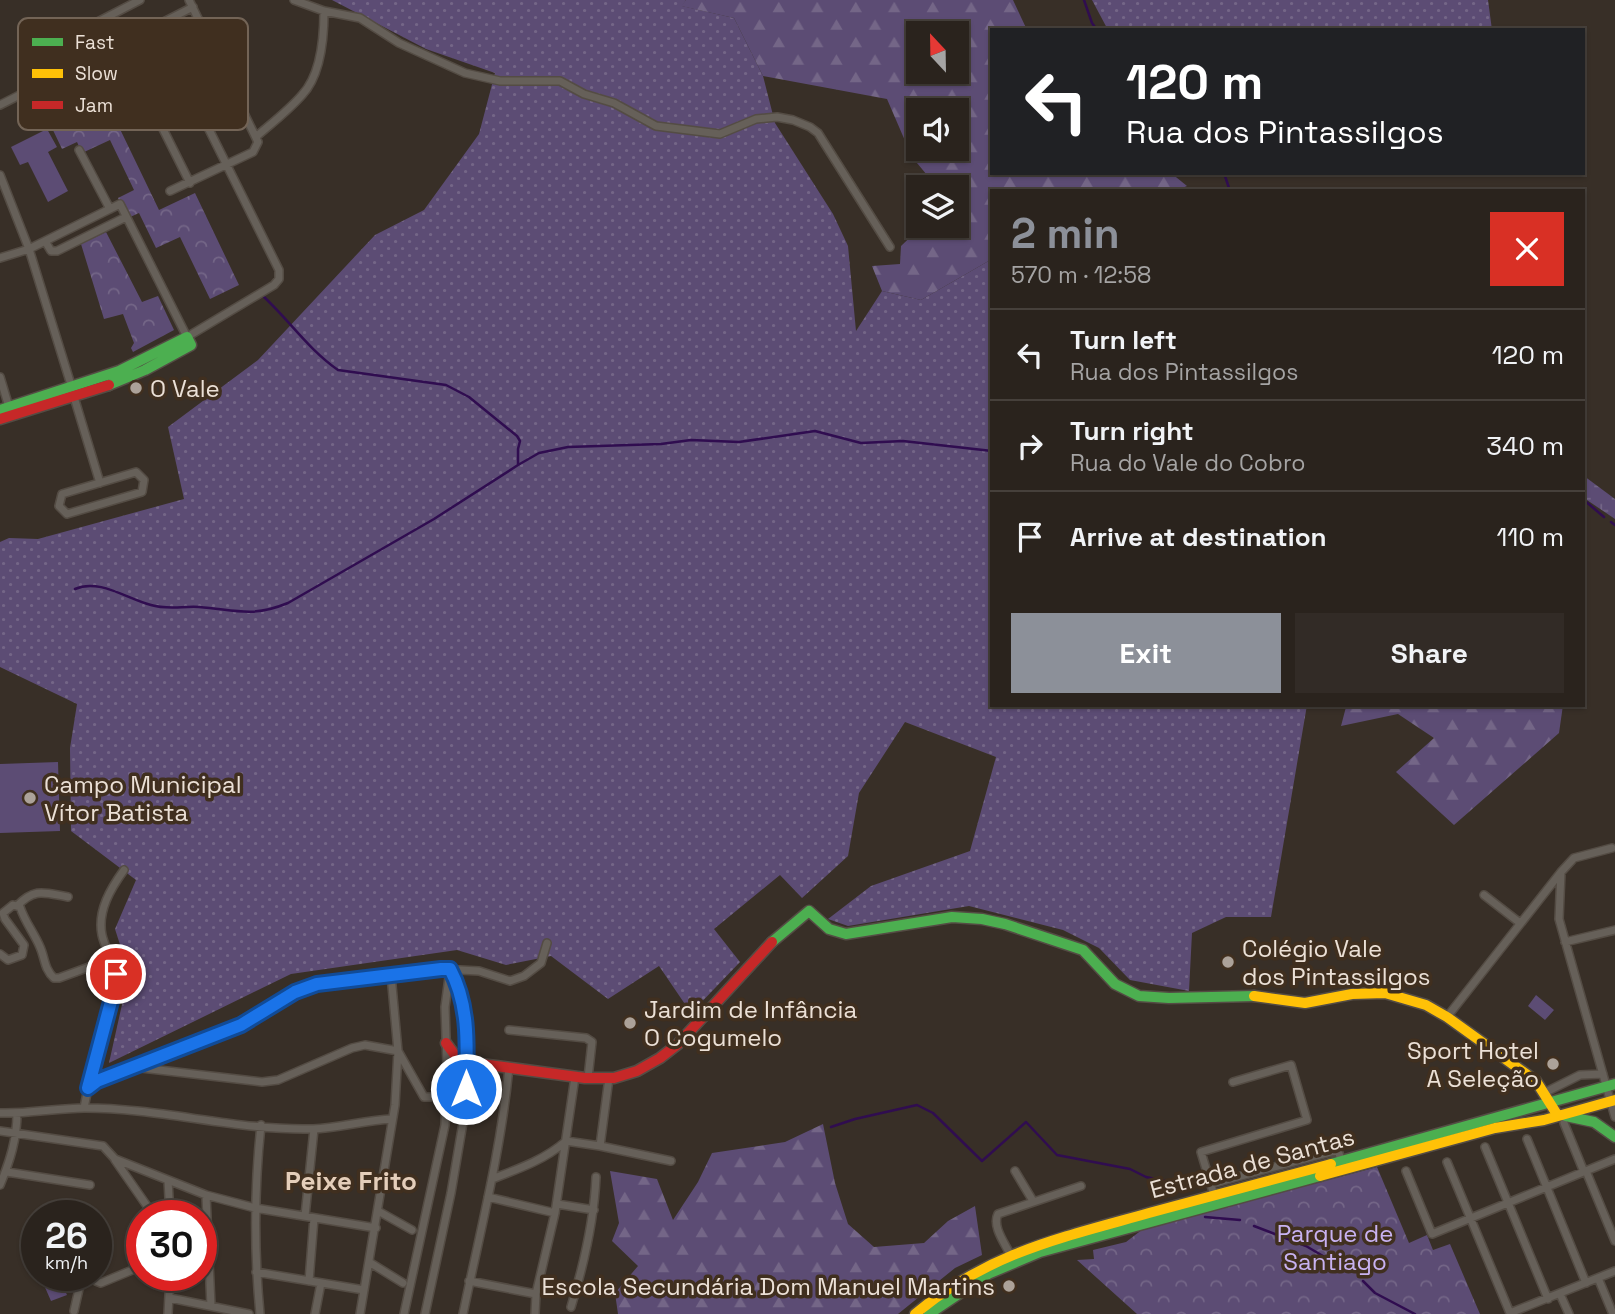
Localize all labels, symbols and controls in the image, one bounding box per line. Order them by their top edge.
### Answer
legend [18,18,248,130]
north arrow [906,21,970,84]
map controls [906,21,969,238]
text: Fast [75,30,115,55]
text: 120 m [1126,51,1263,113]
icon: left [1011,56,1102,147]
text: Slow [75,61,118,86]
text: Jam [75,93,113,118]
button: sound [906,98,969,161]
text: Rua dos Pintassilgos [1126,112,1444,152]
button: layers [906,175,969,238]
text: 2 min [1011,207,1120,260]
button: close [1490,212,1564,286]
text: 570 m · 12:58 [1011,260,1151,290]
text: Turn left [1070,323,1177,357]
icon: left [1011,336,1049,374]
text: 120 m [1492,338,1564,372]
text: Rua dos Pintassilgos [1070,357,1298,387]
place label: O Vale [150,373,220,404]
marker: O Vale [128,380,144,396]
text: Turn right [1070,414,1194,448]
icon: right [1011,427,1049,465]
text: 340 m [1486,429,1564,463]
text: Rua do Vale do Cobro [1070,448,1305,478]
icon: arrive [1011,518,1049,556]
text: Arrive at destination [1070,520,1327,554]
text: 110 m [1497,520,1564,554]
button: Exit [1011,613,1281,693]
button: Share [1295,613,1564,693]
place label: Campo Municipal Vítor Batista [44,769,242,828]
marker: Campo Municipal Vítor Batista [22,790,38,806]
place label: Colégio Vale dos Pintassilgos [1242,933,1430,992]
pin [86,944,146,1004]
marker: Colégio Vale dos Pintassilgos [1220,954,1236,970]
icon: arrive [97,955,135,993]
place label: Jardim de Infância O Cogumelo [644,994,857,1053]
marker: Jardim de Infância O Cogumelo [622,1015,638,1031]
place label: Sport Hotel A Seleção [1407,1035,1539,1094]
position arrow [429,1052,503,1126]
marker: Sport Hotel A Seleção [1545,1056,1561,1072]
street label: Estrada de Santas [1146,1121,1358,1205]
district label: Peixe Frito [285,1164,417,1198]
speed limit sign: 30 [126,1200,217,1291]
text: 26 [45,1214,88,1258]
park label: Parque de Santiago [1277,1218,1393,1277]
text: km/h [45,1251,88,1274]
place label: Escola Secundária Dom Manuel Martins [542,1271,995,1302]
marker: Escola Secundária Dom Manuel Martins [1001,1278,1017,1294]

